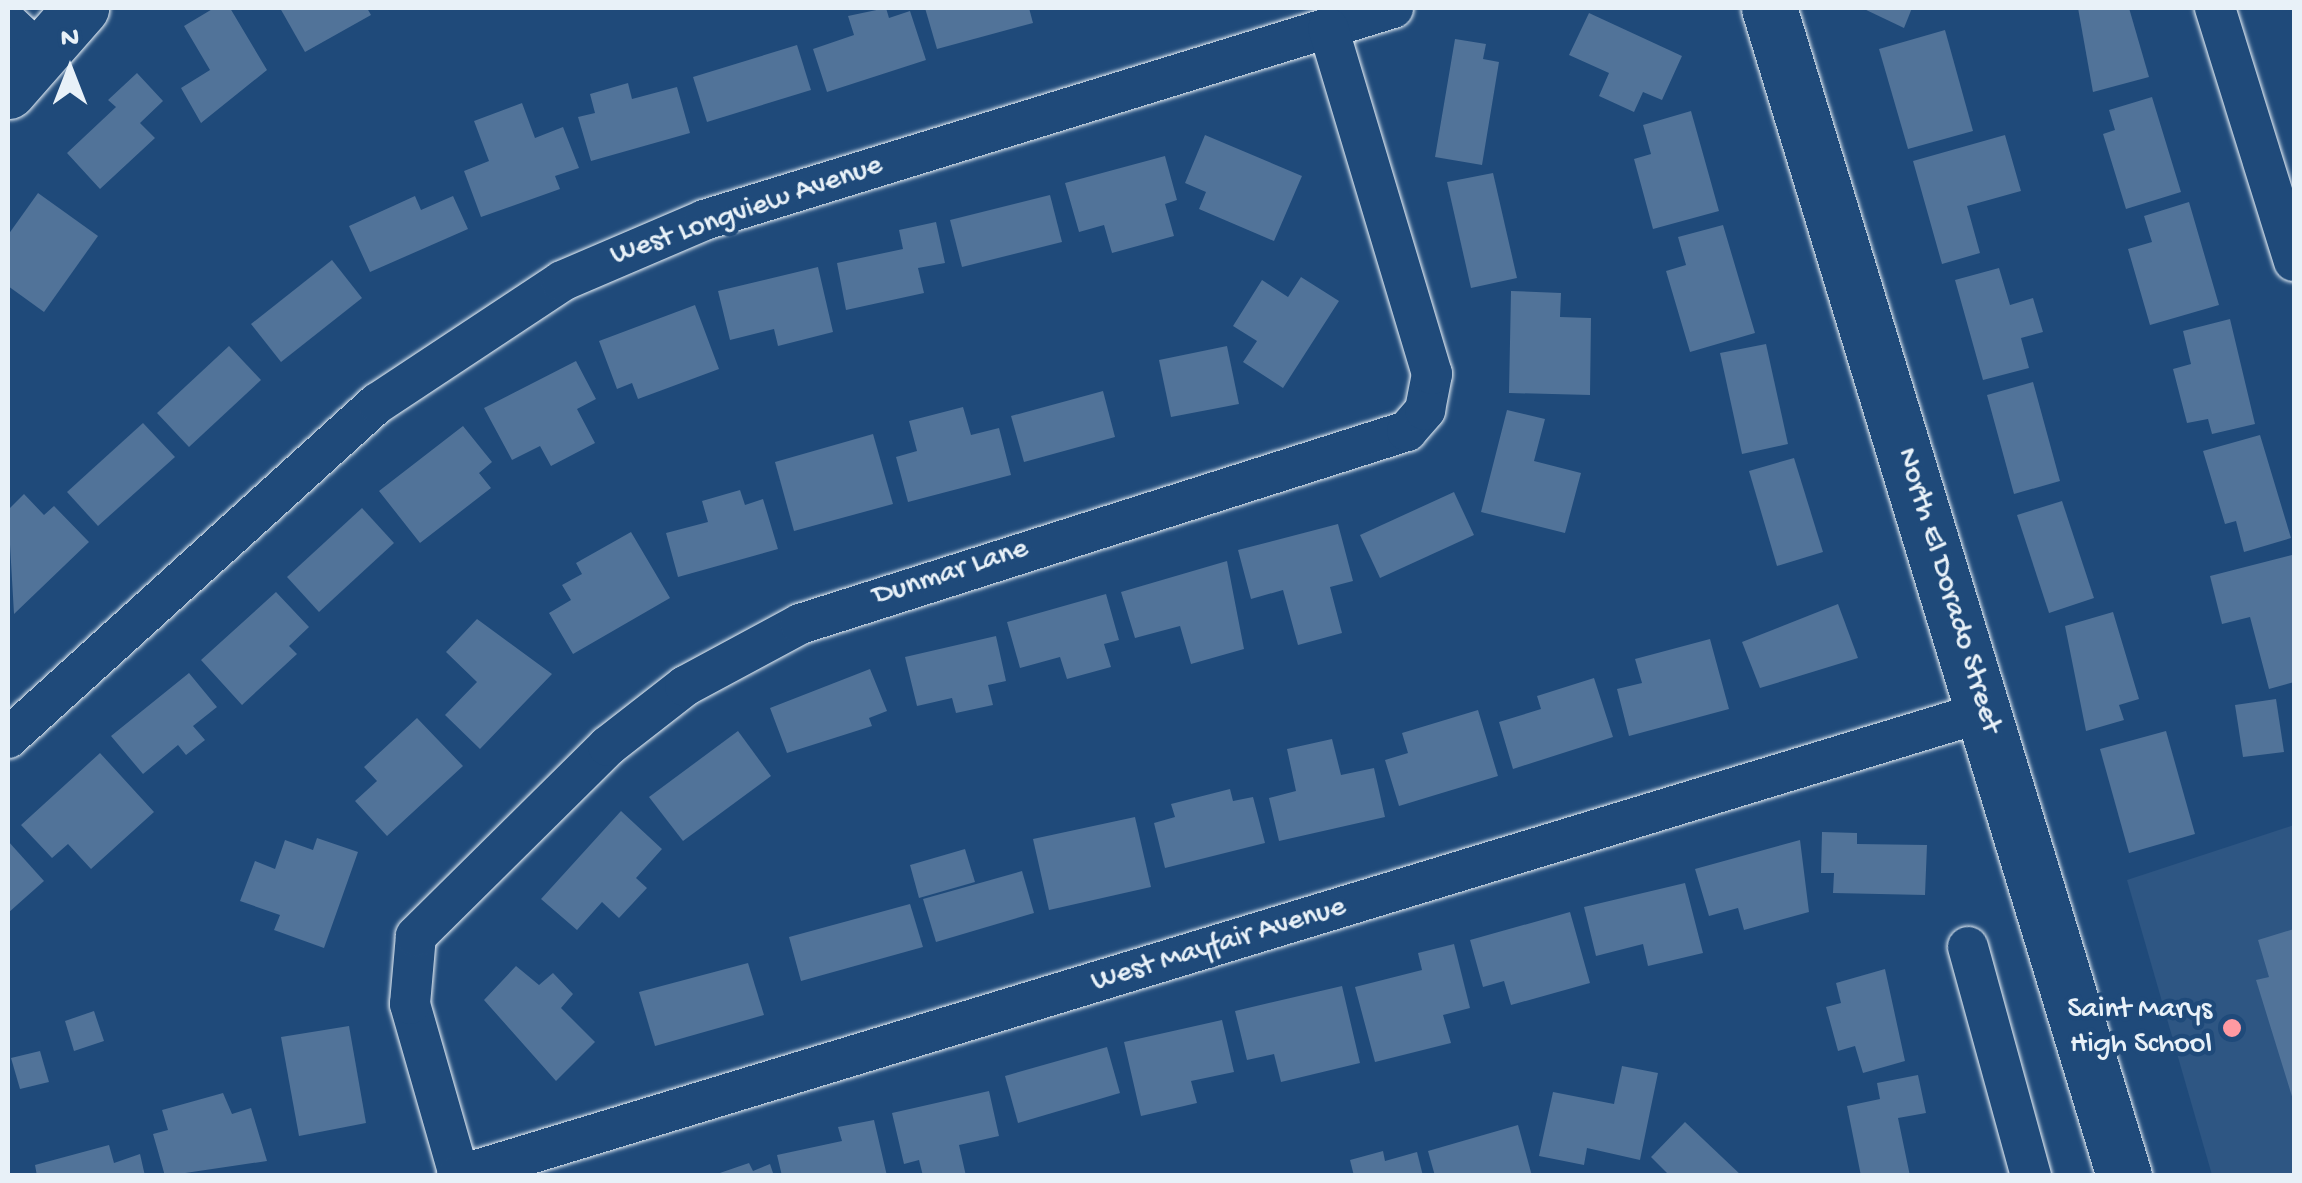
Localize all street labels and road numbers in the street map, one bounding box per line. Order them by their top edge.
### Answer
street label: West Longview Avenue [606,149,888,275]
street label: North El Dorado Street [1886,444,2008,738]
street label: Dunmar Lane [869,532,1033,616]
street label: West Mayfair Avenue [1088,890,1350,1002]

